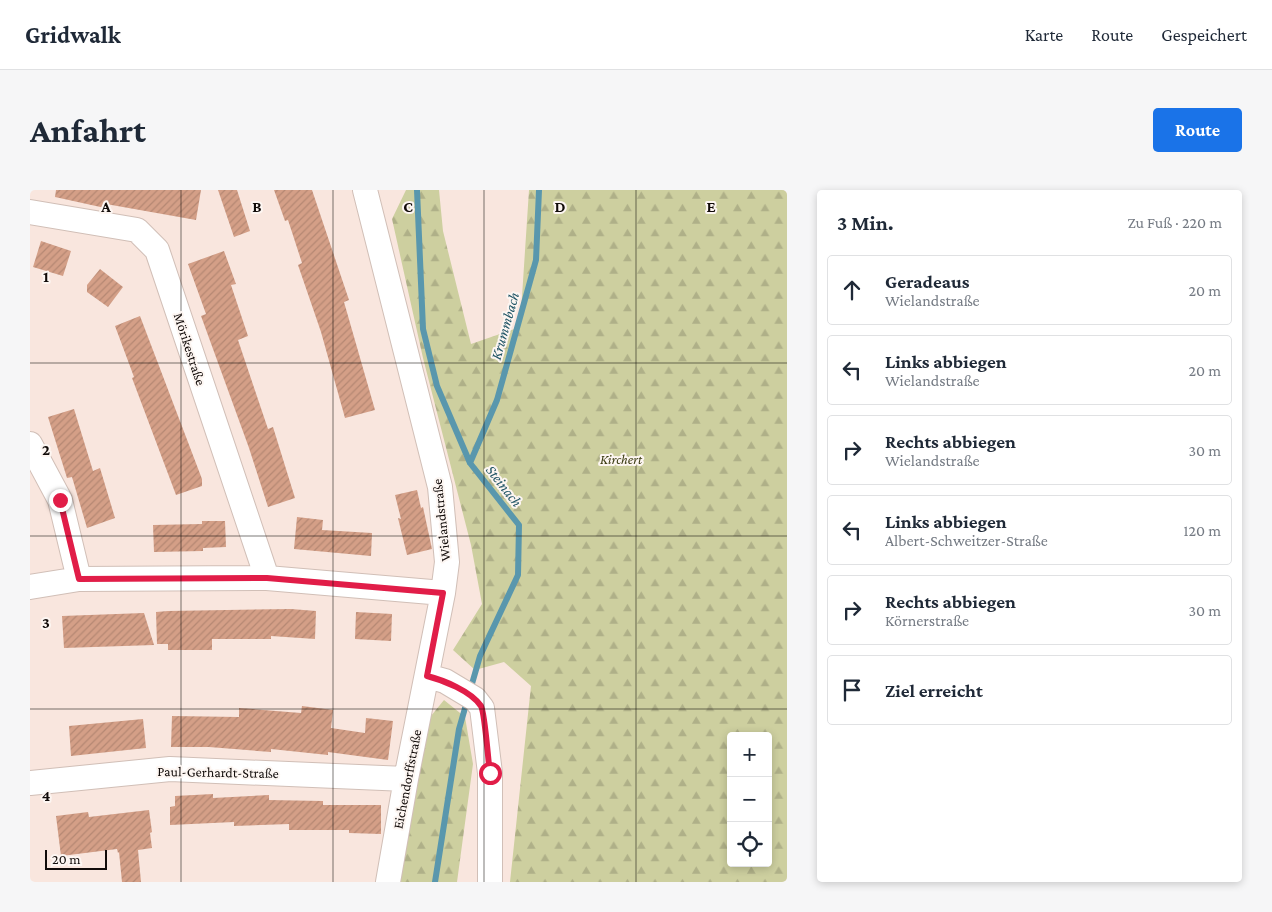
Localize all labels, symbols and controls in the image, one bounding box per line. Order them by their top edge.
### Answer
text: Gridwalk [25,21,121,48]
text: Karte [1025,25,1063,45]
text: Route [1091,25,1133,45]
text: Gespeichert [1161,25,1247,45]
button: Route [1153,108,1242,152]
text: Anfahrt [30,111,146,150]
text: A [100,198,111,215]
text: B [252,198,262,215]
text: C [403,198,413,215]
text: D [554,198,566,215]
text: E [706,198,716,215]
text: 3 Min. [837,211,894,235]
text: Zu Fuß · 220 m [1127,214,1222,231]
text: 1 [43,268,49,285]
text: Geradeaus [885,271,970,292]
icon: ahead [838,276,866,304]
text: 20 m [1188,282,1221,299]
water label: Krummbach [488,291,522,361]
text: Wielandstraße [885,292,980,309]
street label: Mörikestraße [171,311,209,387]
text: Links abbiegen [885,351,1007,372]
icon: left [838,356,866,384]
text: 20 m [1188,362,1221,379]
text: Wielandstraße [885,372,980,389]
text: Rechts abbiegen [885,431,1016,452]
icon: right [838,436,866,464]
text: 2 [42,441,50,458]
text: 30 m [1189,442,1221,459]
park label: Kirchert [600,451,643,467]
text: Wielandstraße [885,452,980,469]
water label: Steinach [483,462,525,510]
street label: Wielandstraße [429,478,453,562]
route end [49,489,72,512]
text: Links abbiegen [885,511,1007,532]
icon: left [838,516,866,544]
text: 120 m [1183,522,1221,539]
text: Albert-Schweitzer-Straße [885,532,1048,549]
text: Rechts abbiegen [885,591,1016,612]
icon: right [838,596,866,624]
text: 30 m [1189,602,1221,619]
text: Körnerstraße [885,612,969,629]
text: 3 [42,614,50,631]
icon: arrive [838,676,866,704]
text: Ziel erreicht [885,680,983,701]
street label: Eichendorffstraße [390,728,424,830]
map controls [727,732,772,867]
button: + [727,732,772,777]
route start [479,762,502,785]
street label: Paul-Gerhardt-Straße [157,763,279,781]
button: − [727,777,772,822]
text: 4 [42,787,51,804]
button: locate [727,822,772,867]
scale bar [45,847,108,870]
text: 20 m [52,851,80,867]

